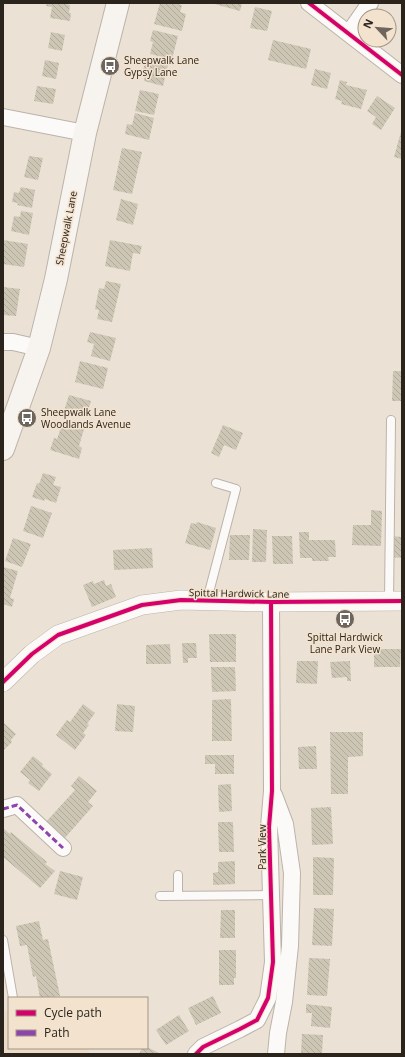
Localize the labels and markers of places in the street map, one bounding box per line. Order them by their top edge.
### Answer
place label: Sheepwalk Lane Gypsy Lane [124,53,200,79]
bus stop icon: Sheepwalk Lane Gypsy Lane [99,55,121,77]
place label: Sheepwalk Lane Woodlands Avenue [41,405,131,431]
bus stop icon: Sheepwalk Lane Woodlands Avenue [16,407,38,429]
bus stop icon: Spittal Hardwick Lane Park View [334,608,356,630]
place label: Spittal Hardwick Lane Park View [307,630,383,656]

